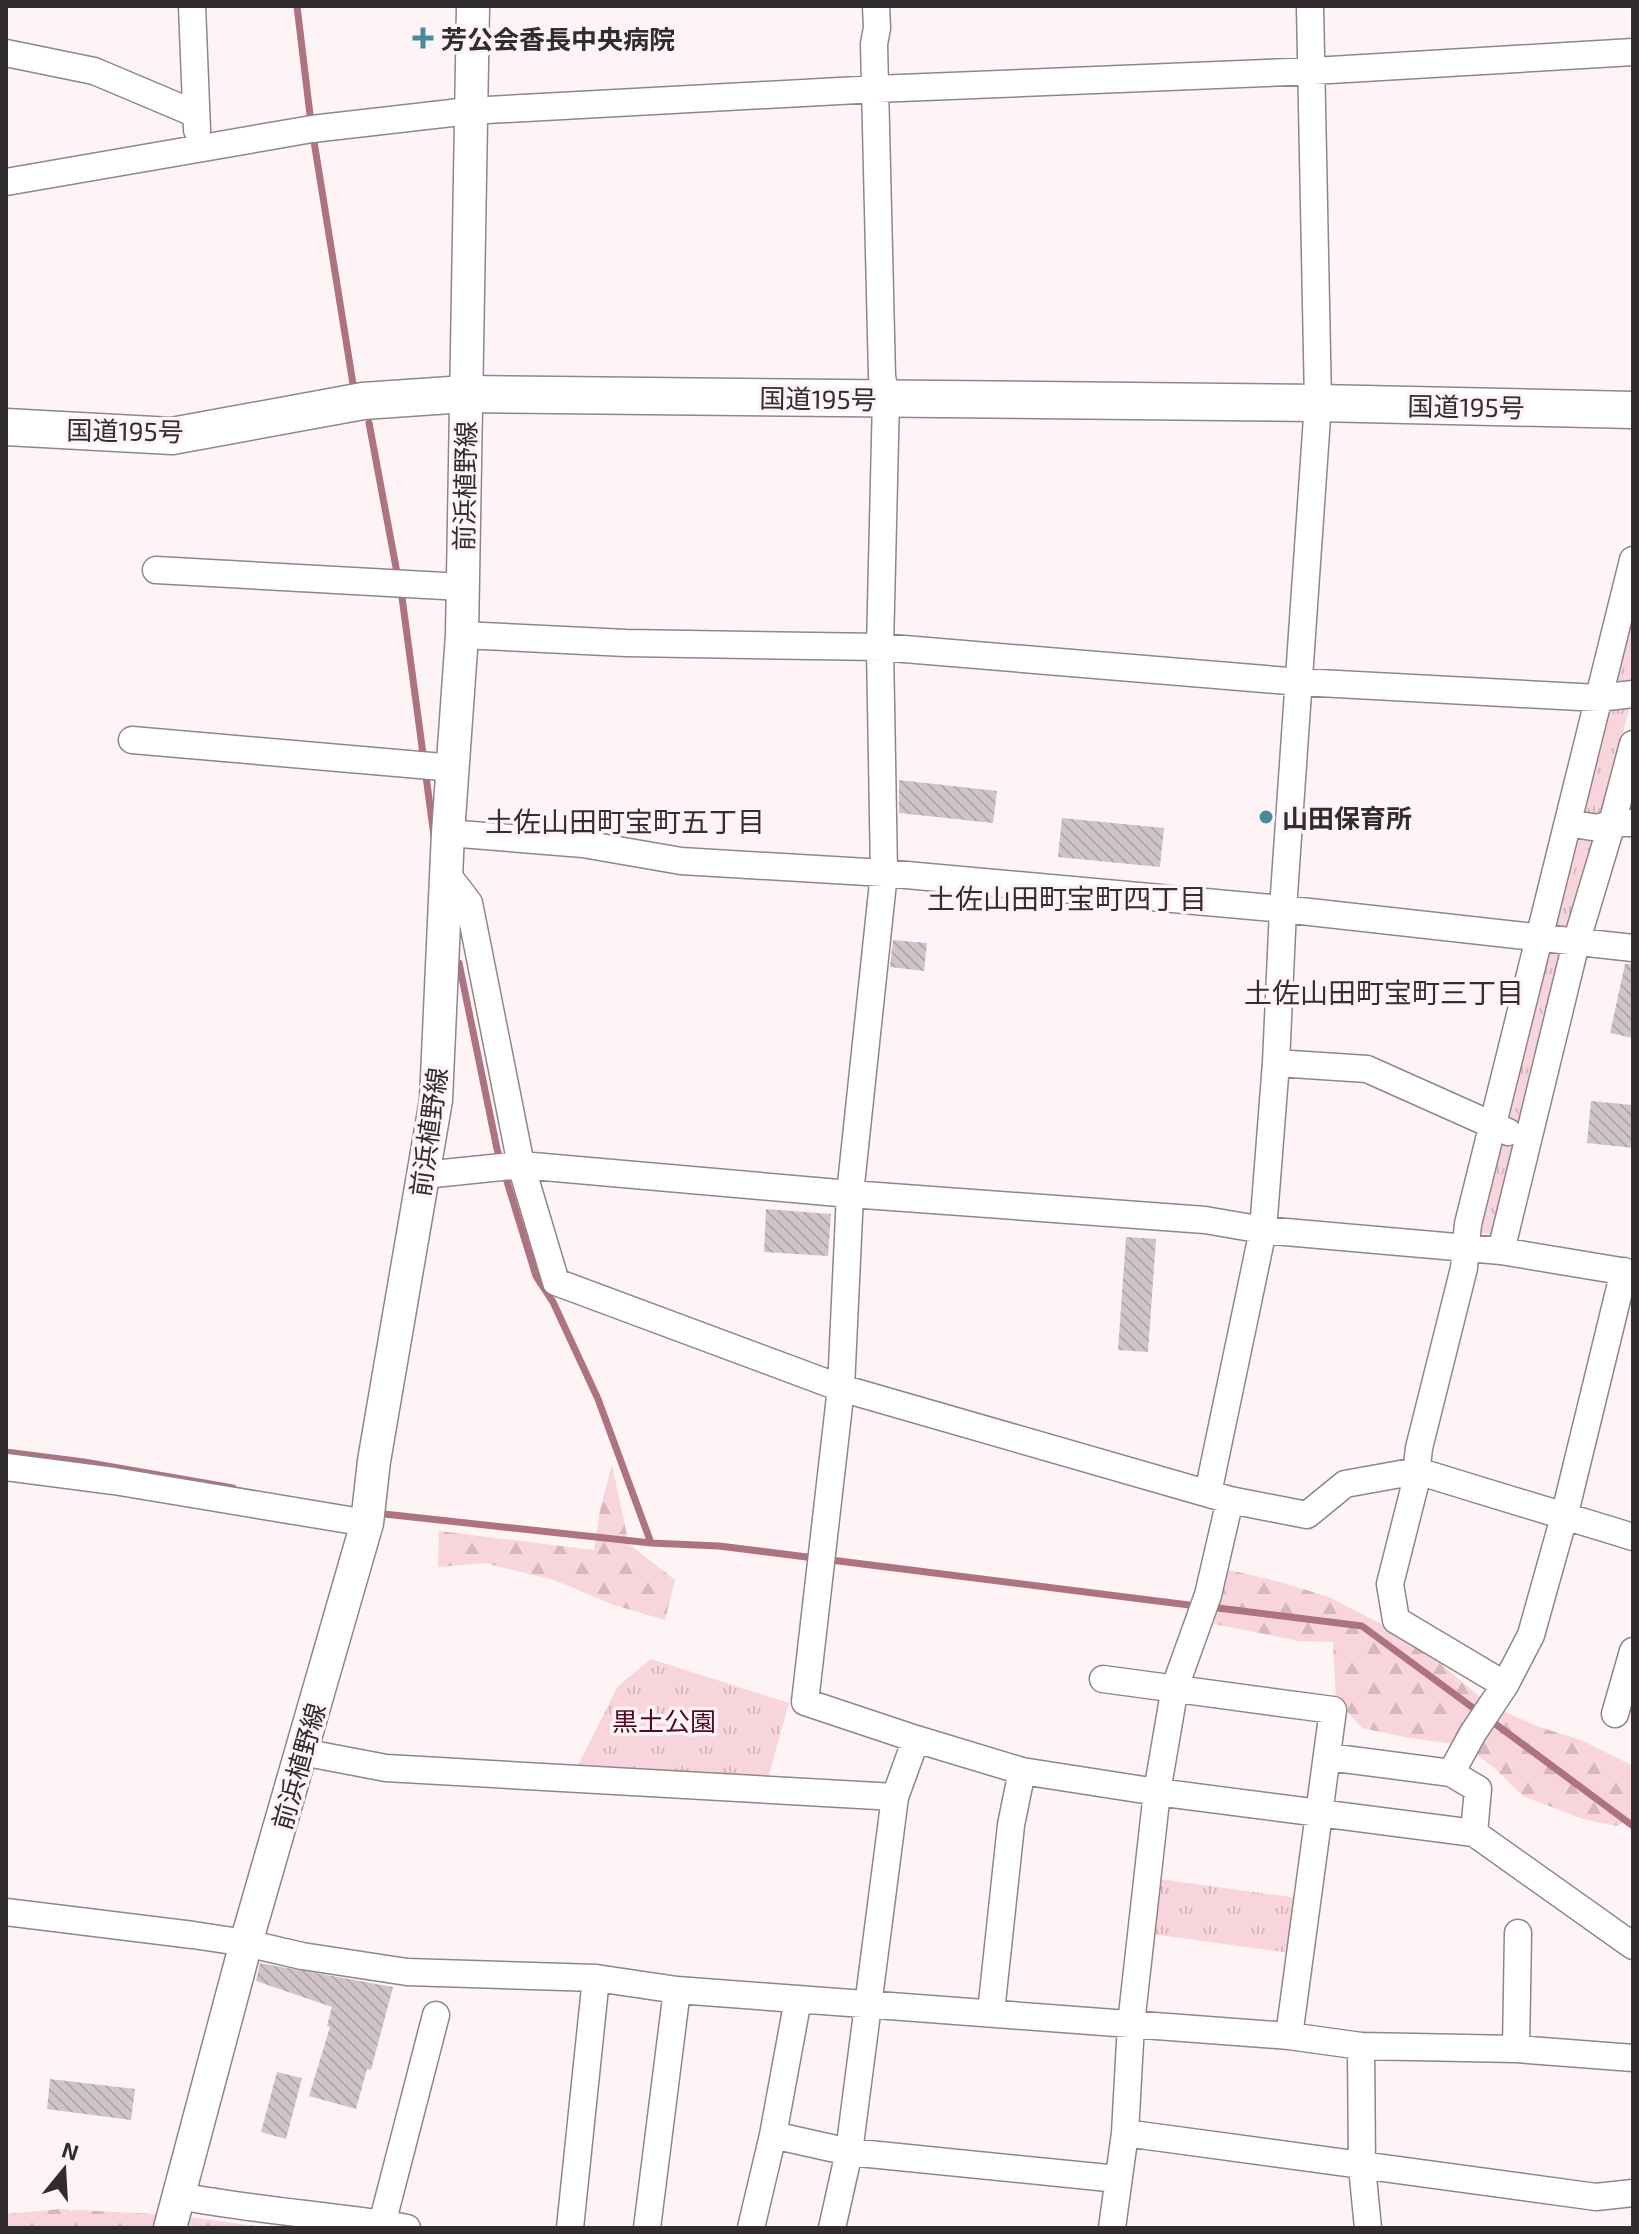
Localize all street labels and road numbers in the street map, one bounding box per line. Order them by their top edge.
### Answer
street label: 国道195号 [759,381,877,415]
street label: 国道195号 [1407,389,1525,423]
street label: 国道195号 [66,413,184,447]
street label: 前浜植野線 [447,421,481,551]
street label: 前浜植野線 [404,1065,452,1199]
street label: 前浜植野線 [265,1699,331,1833]

